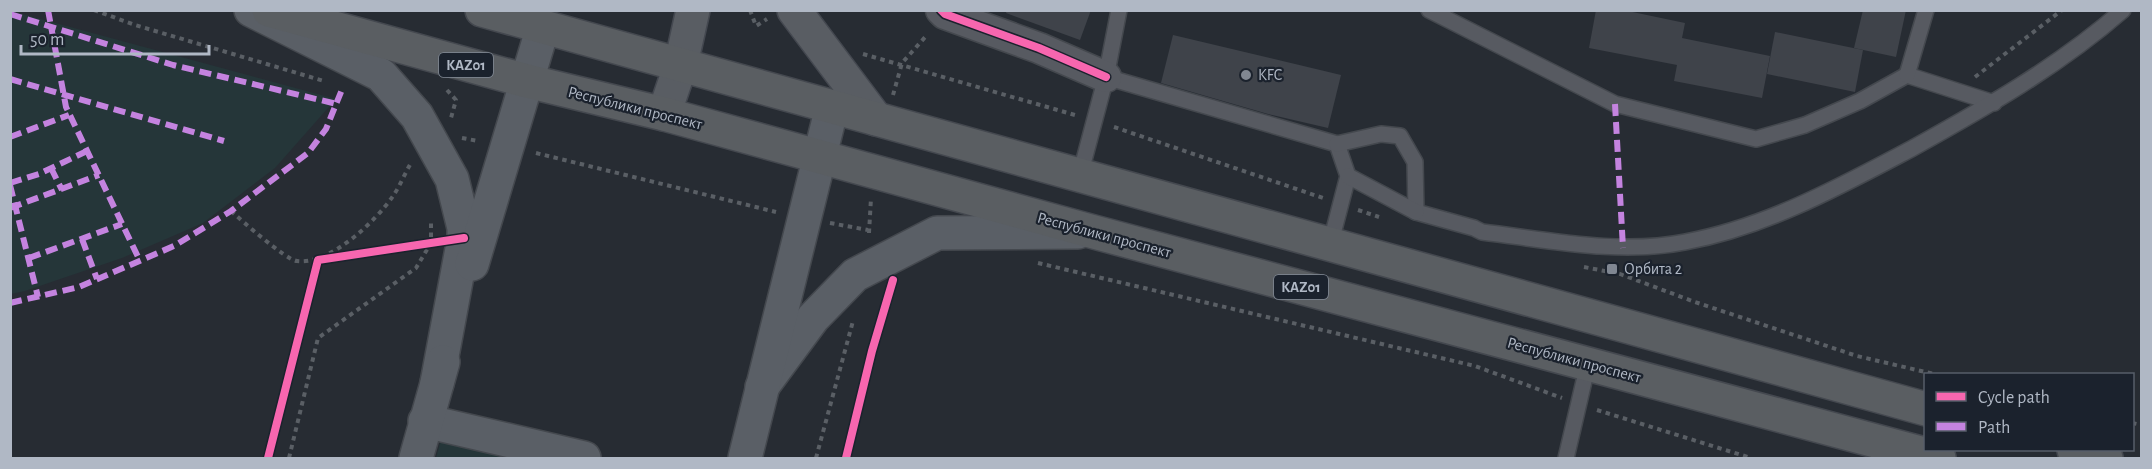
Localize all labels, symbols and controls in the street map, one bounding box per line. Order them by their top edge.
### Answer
scale bar [21,18,208,56]
text: 50 m [30,31,64,49]
road number: KАZ01 [439,53,493,77]
place label: KFC [1258,67,1282,83]
marker: KFC [1239,68,1253,82]
street label: Республики проспект [566,84,704,133]
street label: Республики проспект [1035,209,1173,262]
place label: Орбита 2 [1624,261,1682,277]
marker: Орбита 2 [1605,262,1619,276]
road number: KАZ01 [1274,275,1328,299]
street label: Республики проспект [1505,334,1643,387]
legend [1924,373,2134,451]
text: Cycle path [1978,389,2050,407]
text: Path [1978,419,2010,437]

